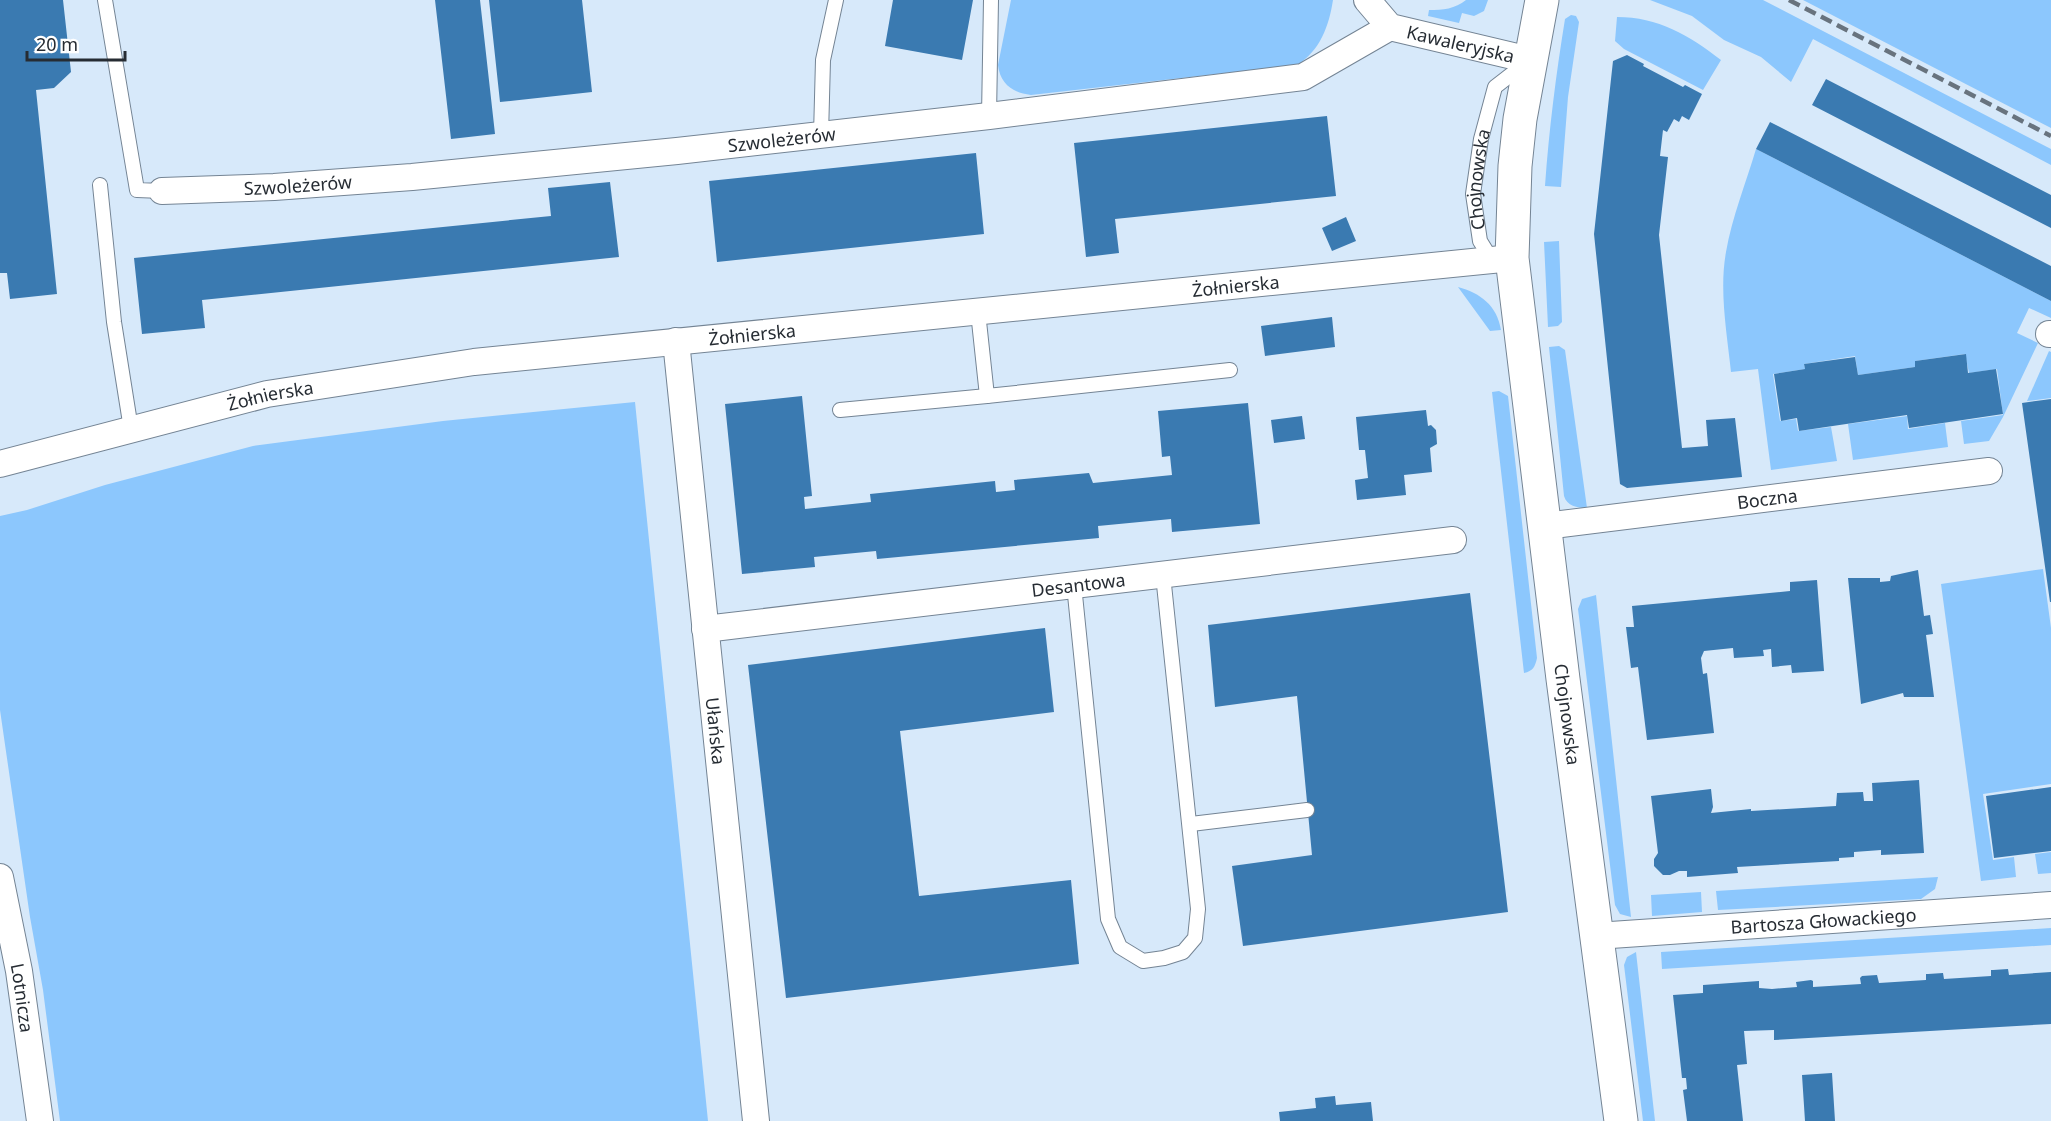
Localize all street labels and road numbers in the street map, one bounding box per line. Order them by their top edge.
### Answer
street label: Kawaleryjska [1404,19,1517,68]
street label: Szwoleżerów [726,121,837,157]
street label: Chojnowska [1461,126,1495,232]
street label: Szwoleżerów [243,169,353,200]
street label: Żołnierska [1191,269,1280,302]
street label: Żołnierska [707,318,797,350]
street label: Żołnierska [224,375,315,416]
street label: Boczna [1736,483,1799,514]
street label: Desantowa [1030,567,1127,602]
street label: Chojnowska [1549,662,1586,767]
street label: Ułańska [701,696,731,766]
street label: Bartosza Głowackiego [1730,902,1917,939]
street label: Lotnicza [6,961,39,1034]

